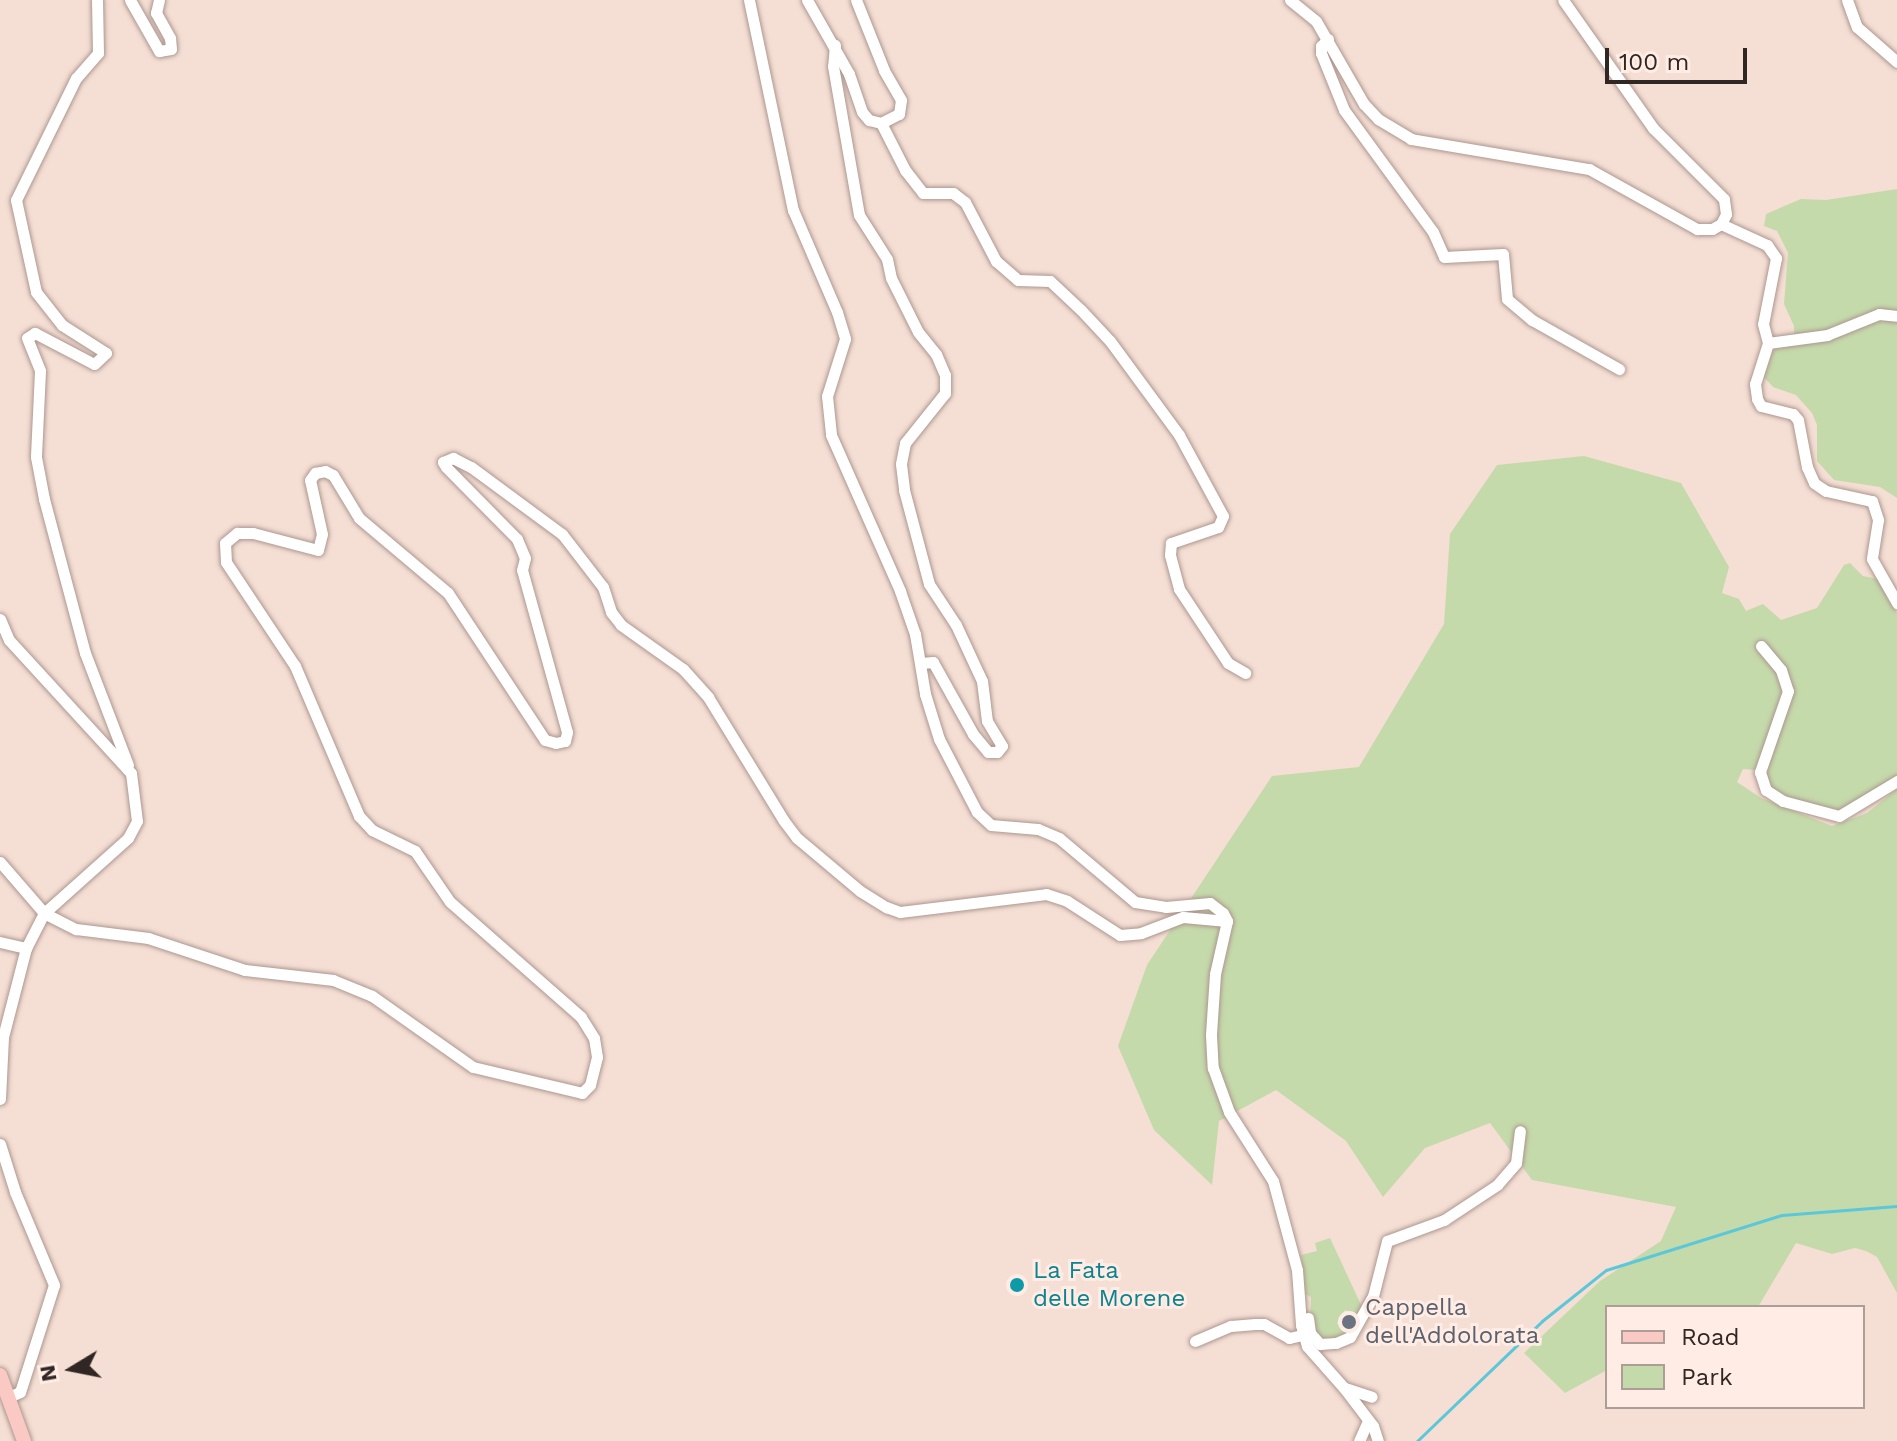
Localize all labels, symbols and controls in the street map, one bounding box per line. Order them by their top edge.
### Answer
scale bar [1609,32,1751,82]
text: 100 m [1619,48,1689,76]
place label: La Fata delle Morene [1033,1257,1185,1313]
marker: La Fata delle Morene [1008,1276,1026,1294]
place label: Cappella dell'Addolorata [1365,1294,1539,1350]
legend [1605,1305,1865,1409]
marker: Cappella dell'Addolorata [1340,1313,1358,1331]
text: Road [1681,1323,1740,1351]
north arrow [32,1329,112,1409]
text: N [34,1363,62,1383]
text: Park [1681,1363,1733,1391]

